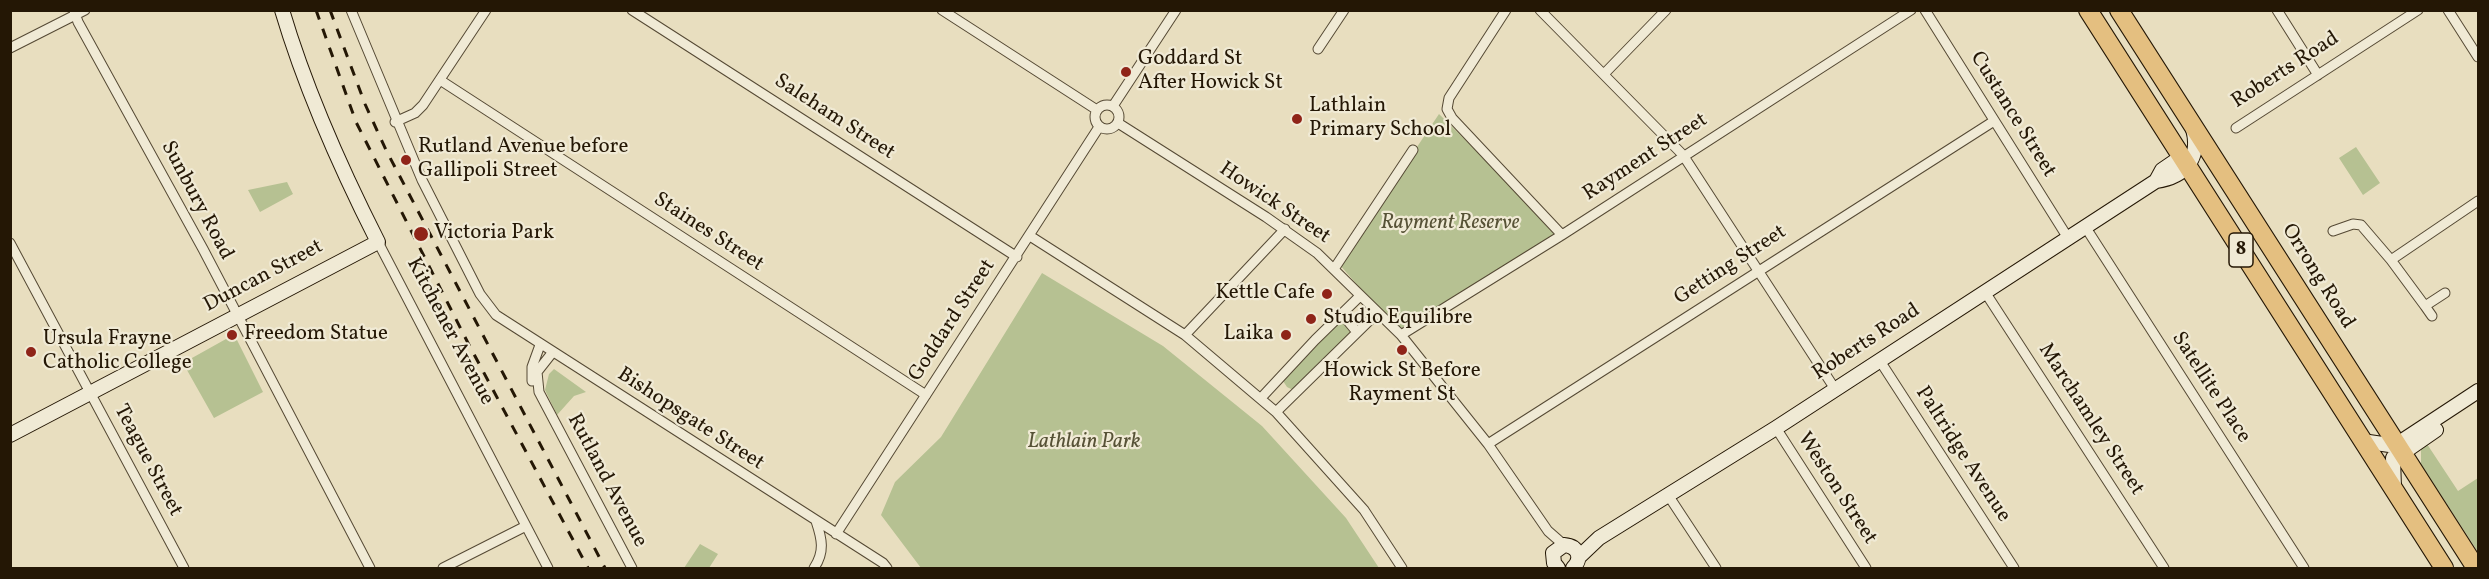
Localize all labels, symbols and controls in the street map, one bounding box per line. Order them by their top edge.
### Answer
street label: Roberts Road [2228,27,2344,115]
place label: Goddard St After Howick St [1138,47,1283,97]
street label: Custance Street [1963,47,2061,183]
marker: Goddard St After Howick St [1119,65,1133,79]
street label: Saleham Street [769,70,899,166]
place label: Lathlain Primary School [1309,94,1451,144]
street label: Rayment Street [1579,108,1713,208]
marker: Lathlain Primary School [1290,112,1304,126]
place label: Rutland Avenue before Gallipoli Street [418,135,628,185]
street label: Sunbury Road [154,137,238,265]
marker: Rutland Avenue before Gallipoli Street [399,153,413,167]
street label: Howick Street [1214,158,1334,250]
street label: Staines Street [648,188,768,278]
park label: Rayment Reserve [1381,211,1519,237]
street label: Getting Street [1670,220,1792,312]
street label: Orrong Road [2275,220,2359,334]
place label: Victoria Park [434,221,554,247]
marker: Victoria Park [412,225,430,243]
road number: 8 [2229,233,2253,267]
street label: Duncan Street [200,235,328,319]
street label: Kitchener Avenue [400,254,498,410]
street label: Goddard Street [904,255,1002,387]
place label: Kettle Cafe [1215,281,1315,307]
marker: Kettle Cafe [1320,287,1334,301]
street label: Roberts Road [1809,299,1925,387]
place label: Studio Equilibre [1323,306,1472,332]
marker: Studio Equilibre [1304,312,1318,326]
place label: Freedom Statue [244,322,388,348]
place label: Laika [1224,322,1274,348]
place label: Ursula Frayne Catholic College [43,327,192,377]
marker: Freedom Statue [225,328,239,342]
marker: Laika [1279,328,1293,342]
street label: Satellite Place [2165,328,2255,448]
street label: Marchamley Street [2032,339,2148,501]
marker: Howick St Before Rayment St [1395,343,1409,357]
marker: Ursula Frayne Catholic College [24,345,38,359]
place label: Howick St Before Rayment St [1323,359,1481,409]
street label: Bishopsgate Street [612,363,768,477]
street label: Paltridge Avenue [1909,382,2015,528]
street label: Teague Street [107,401,187,521]
street label: Rutland Avenue [560,410,652,552]
street label: Weston Street [1790,428,1882,550]
park label: Lathlain Park [1027,430,1141,456]

